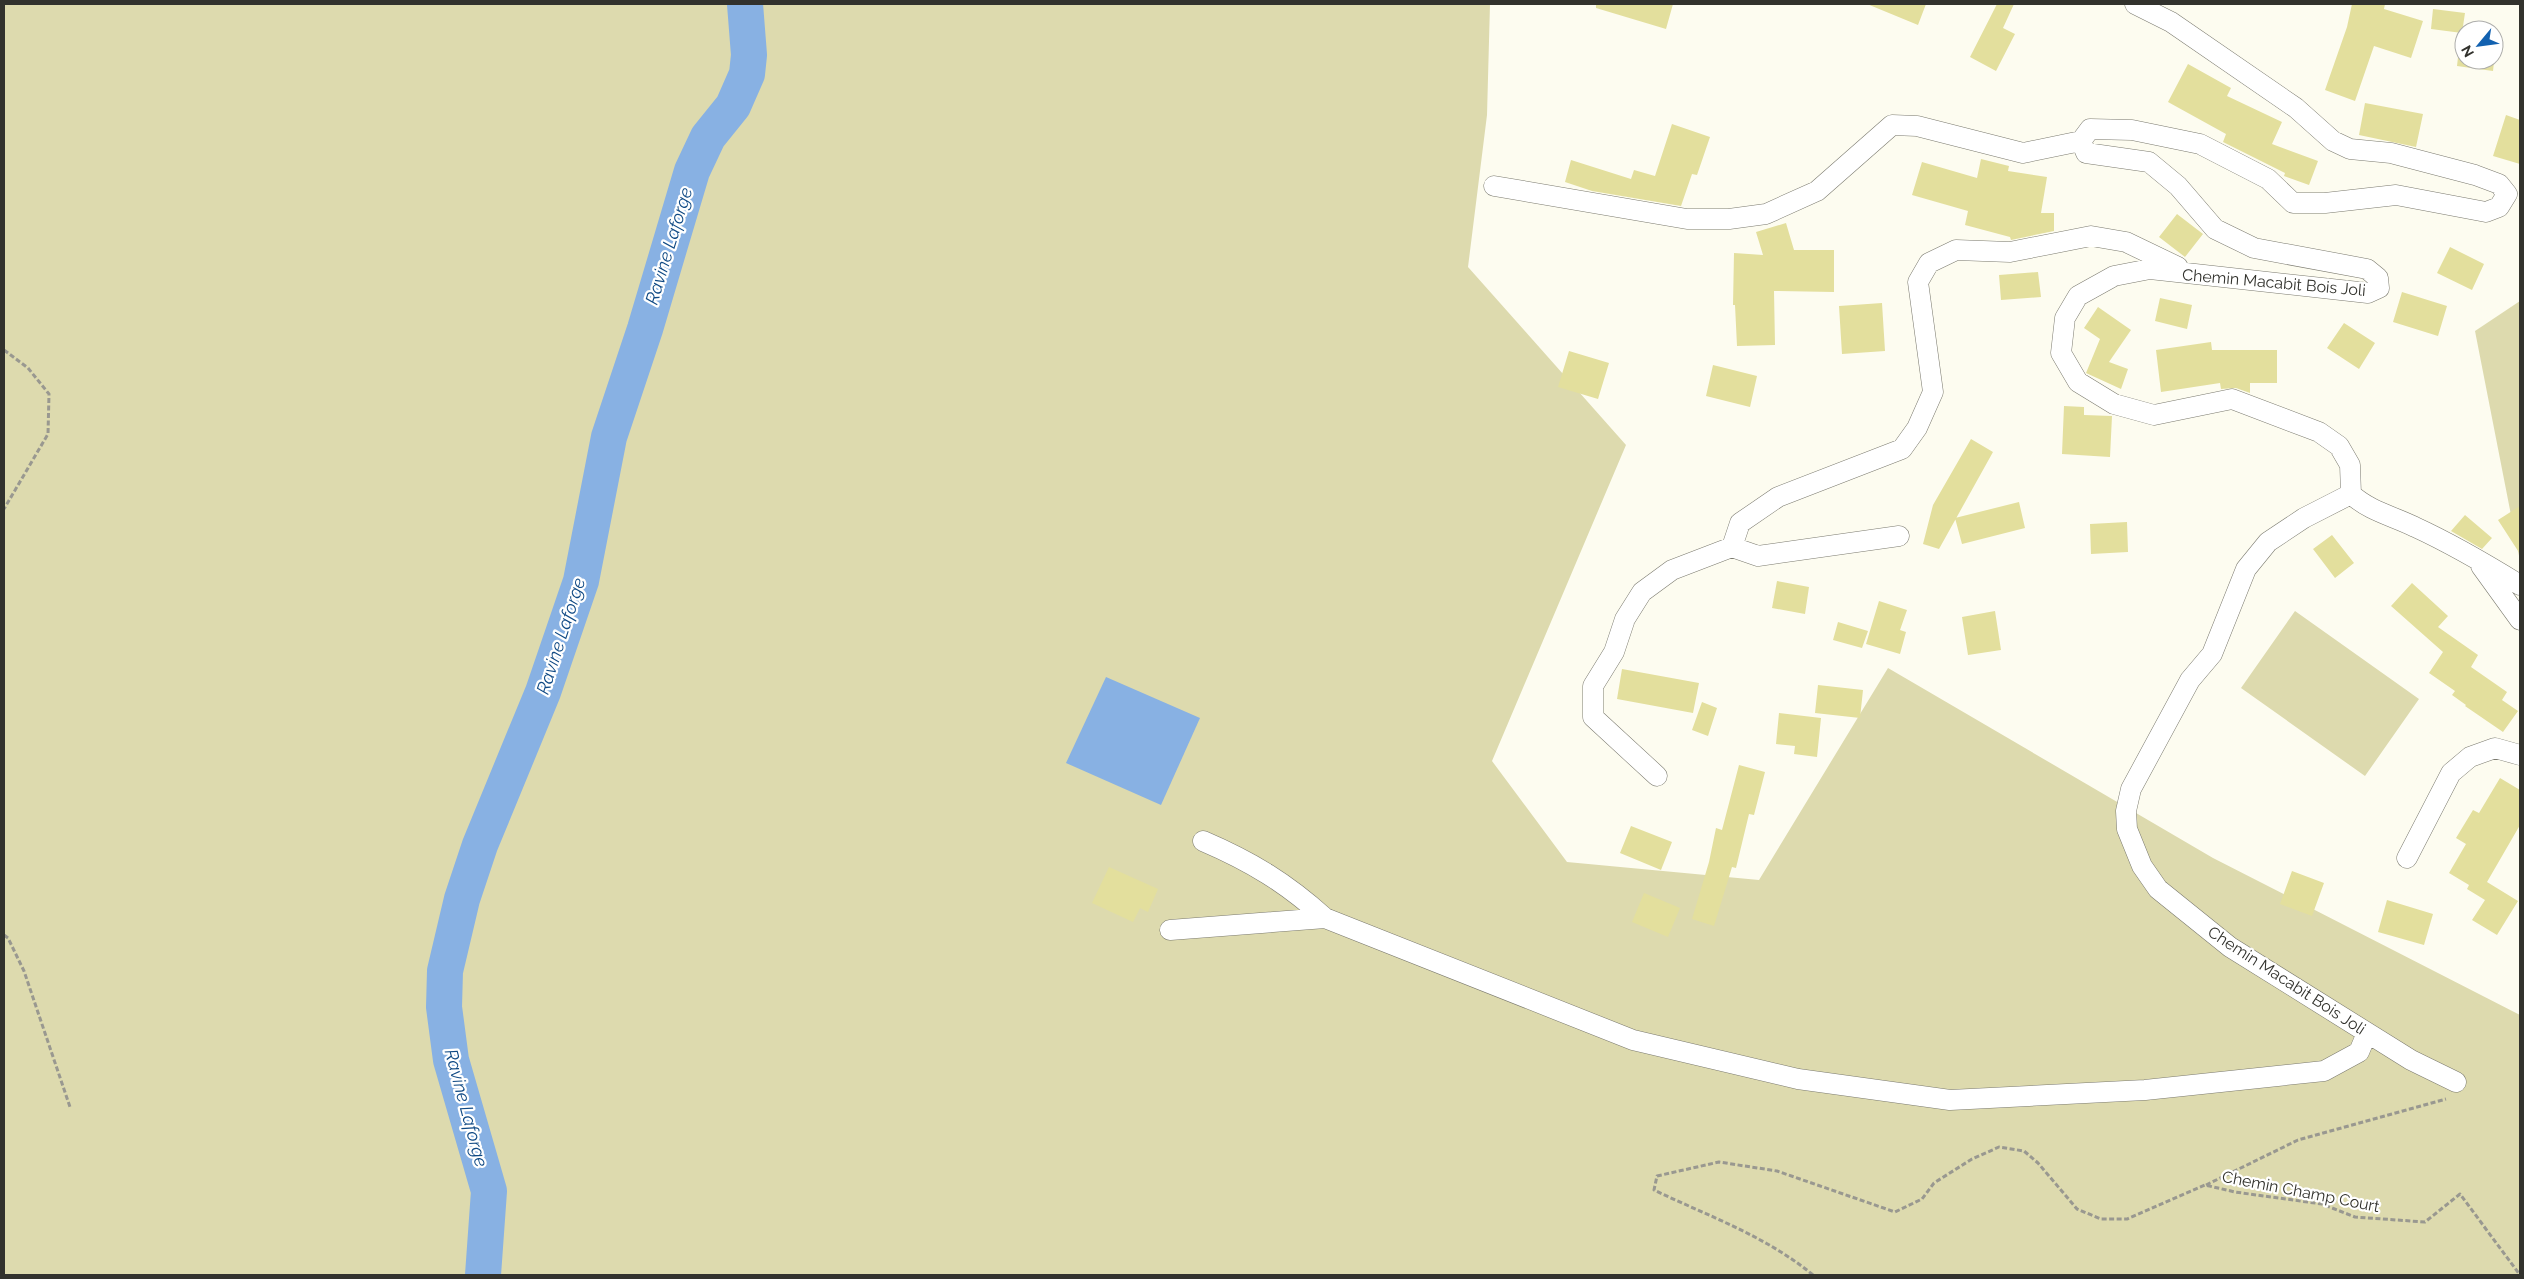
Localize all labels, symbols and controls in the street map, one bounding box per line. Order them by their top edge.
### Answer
north arrow [2454,20,2504,70]
text: N [2458,43,2477,60]
water label: Ravine Laforge [641,185,696,307]
street label: Chemin Macabit Bois Joli [2181,265,2367,300]
water label: Ravine Laforge [532,575,589,697]
street label: Chemin Macabit Bois Joli [2204,922,2369,1039]
water label: Ravine Laforge [441,1047,492,1169]
street label: Chemin Champ Court [2221,1167,2382,1216]

